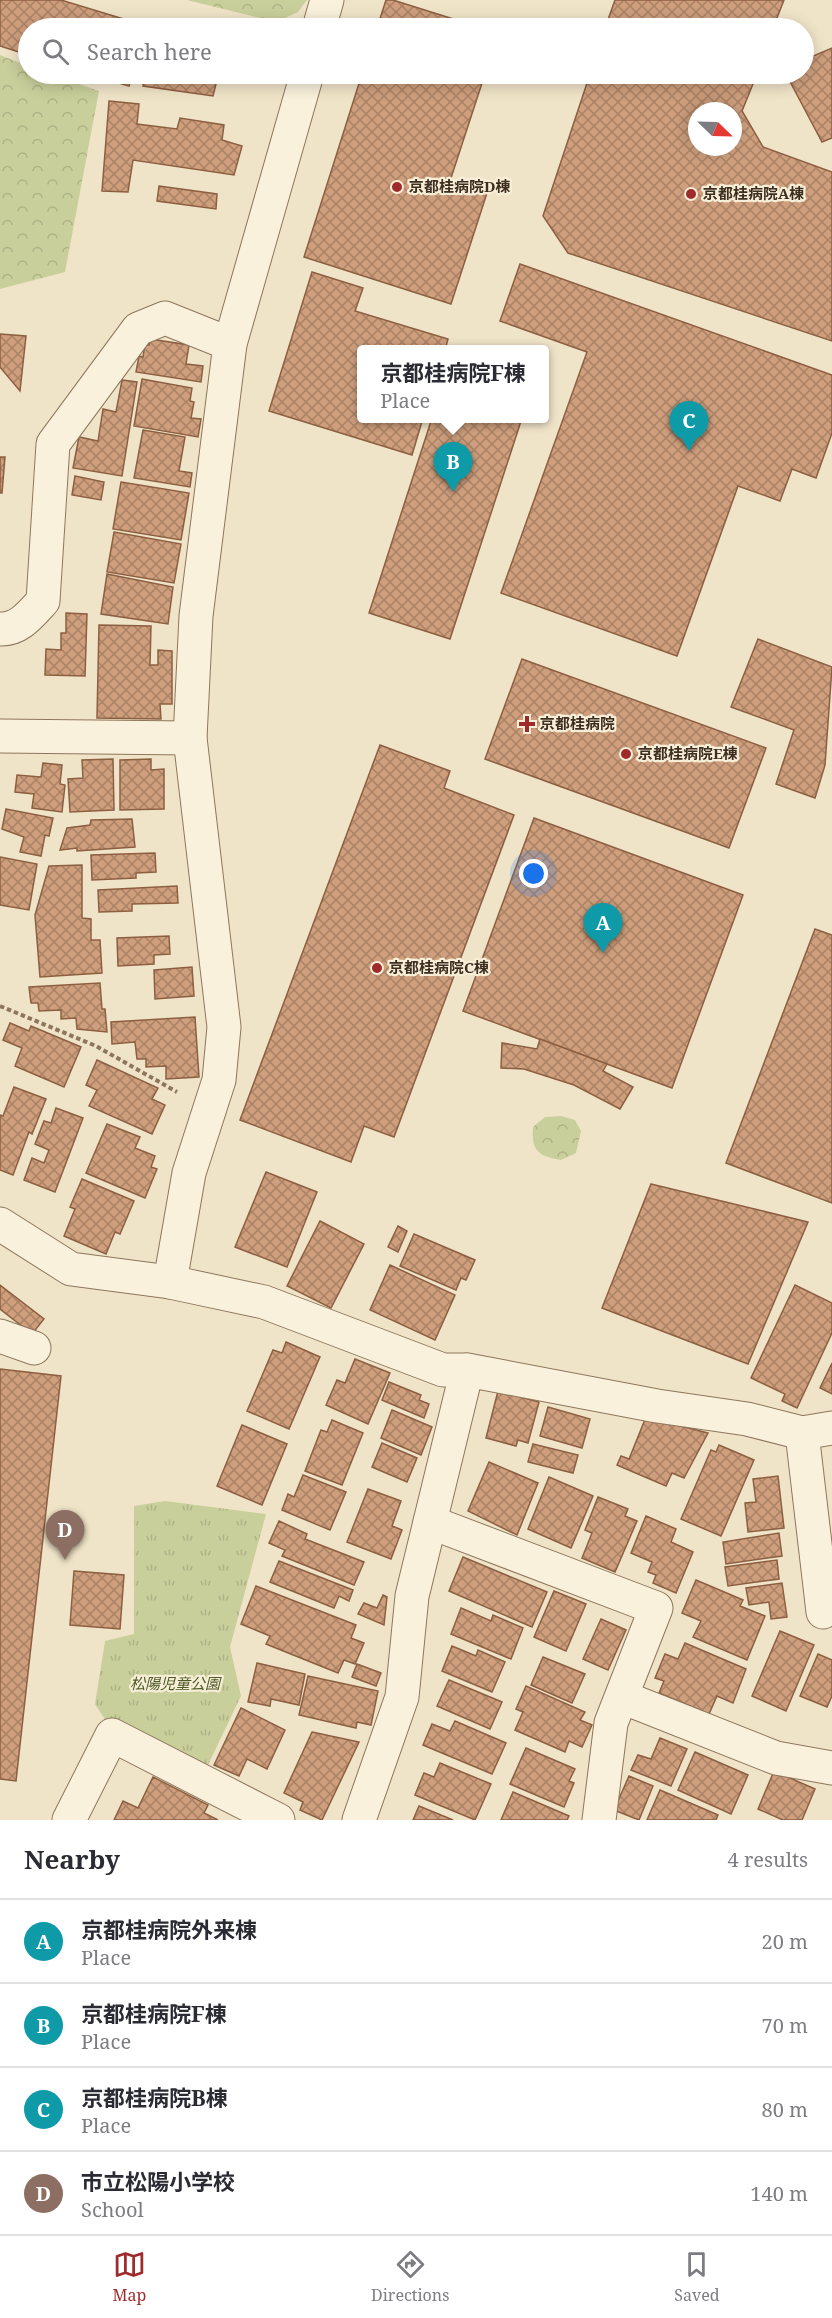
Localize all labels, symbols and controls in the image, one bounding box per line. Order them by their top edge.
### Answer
search box [18,18,814,84]
icon: search [39,35,72,68]
text: Search here [87,36,212,66]
north arrow [688,102,742,156]
place label: 京都桂病院D棟 [409,176,511,196]
marker: 京都桂病院D棟 [390,180,404,194]
place label: 京都桂病院A棟 [703,183,804,203]
marker: 京都桂病院A棟 [684,187,698,201]
popup [357,345,549,423]
text: 京都桂病院F棟 [380,357,526,387]
text: Place [380,387,430,414]
pin: C [670,402,708,451]
pin: B [434,442,472,492]
place label: 京都桂病院 [540,713,615,733]
marker: 京都桂病院 [518,715,536,733]
place label: 京都桂病院E棟 [638,743,738,763]
marker: 京都桂病院E棟 [619,747,633,761]
your location [519,859,548,888]
pin: A [584,904,622,953]
place label: 京都桂病院C棟 [389,957,489,977]
marker: 京都桂病院C棟 [370,961,384,975]
pin: D [46,1510,84,1560]
park label: 松陽児童公園 [130,1673,222,1693]
text: Nearby [24,1841,120,1877]
text: 4 results [728,1846,808,1873]
text: 京都桂病院外来棟 [81,1914,257,1944]
text: A [36,1928,51,1955]
text: 20 m [762,1928,808,1955]
text: Place [81,1944,131,1971]
text: 京都桂病院F棟 [81,1998,227,2028]
text: B [37,2012,50,2039]
text: 70 m [762,2012,808,2039]
text: Place [81,2028,131,2055]
text: 京都桂病院B棟 [81,2082,228,2112]
text: C [37,2096,50,2123]
text: 80 m [762,2096,808,2123]
text: Place [81,2112,131,2139]
text: 市立松陽小学校 [81,2166,235,2196]
text: D [36,2180,51,2207]
text: 140 m [750,2180,808,2207]
text: School [81,2196,144,2223]
tab: Map [112,2248,146,2306]
tab: Directions [371,2248,449,2306]
tab: Saved [674,2248,720,2306]

